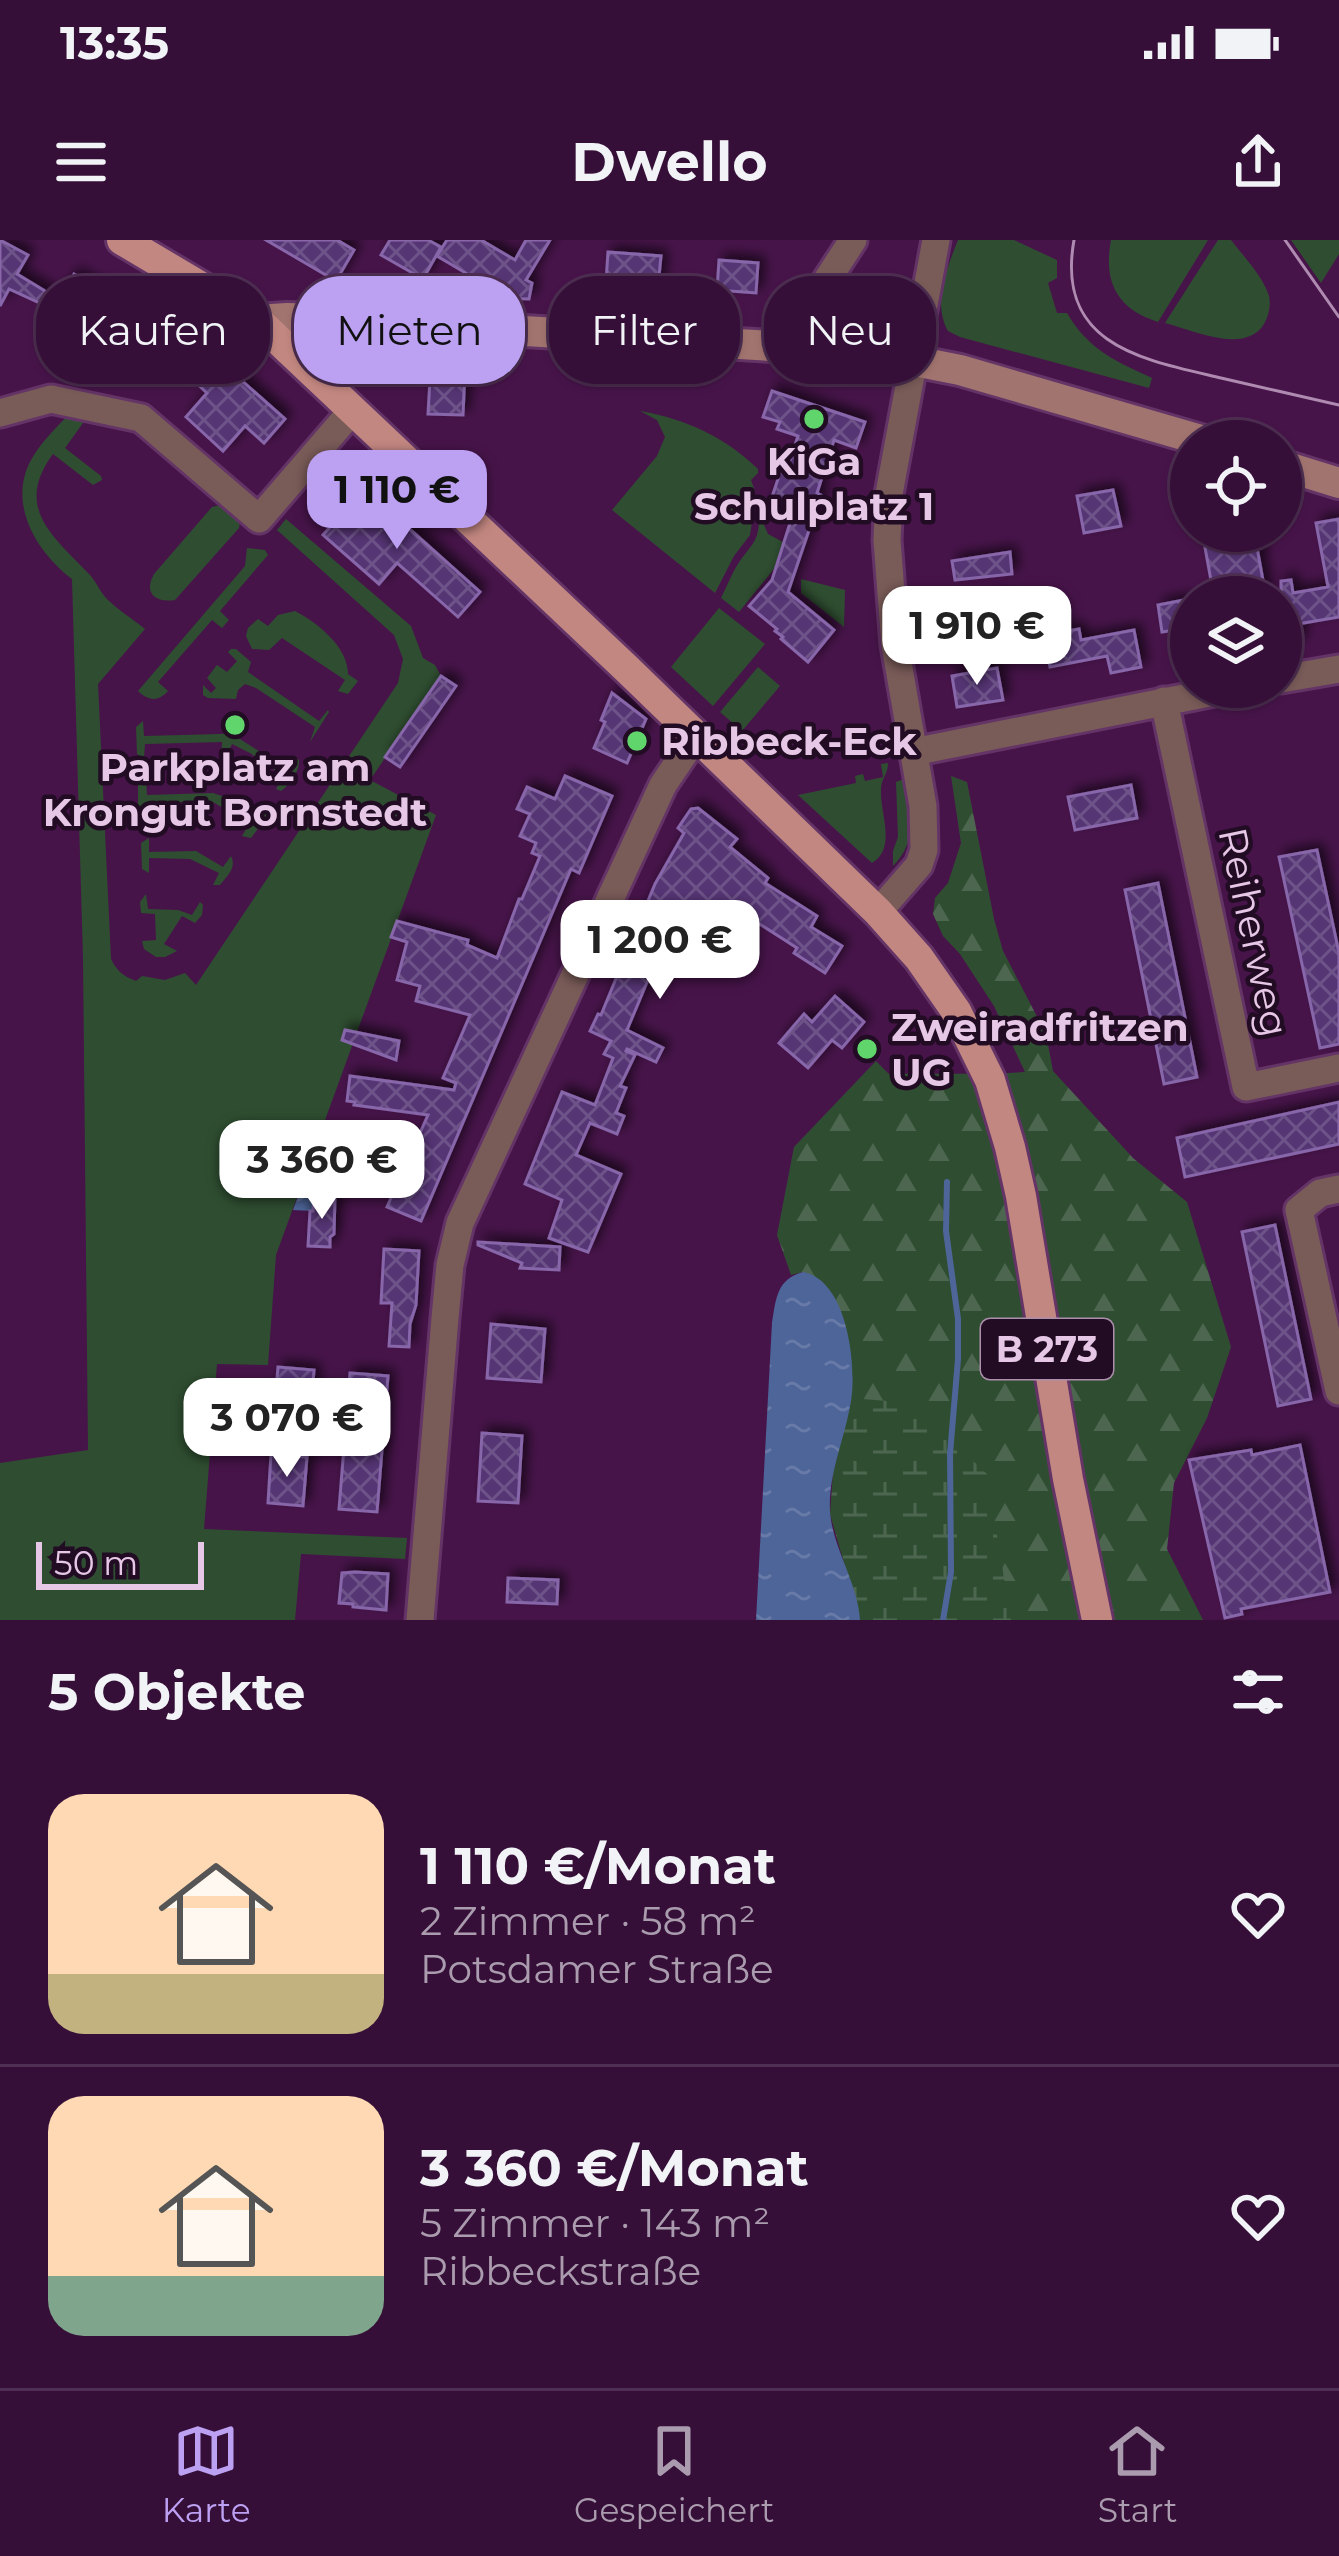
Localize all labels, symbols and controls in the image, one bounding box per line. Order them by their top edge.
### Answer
text: 13:35 [60,15,169,70]
icon: menu [48,129,114,195]
text: Dwello [571,129,768,195]
icon: share [1225,129,1291,195]
chip: Kaufen [36,276,270,384]
chip: Mieten [294,276,525,384]
chip: Filter [549,276,740,384]
chip: Neu [764,276,936,384]
marker: KiGa Schulplatz 1 [801,406,827,432]
map controls [1170,420,1302,708]
button: locate [1170,420,1302,552]
place label: KiGa Schulplatz 1 [694,437,934,530]
pin: 1 110 € [286,450,508,552]
text: 1 110 € [334,465,460,513]
button: layers [1170,576,1302,708]
pin: 1 910 € [866,586,1088,688]
text: 1 910 € [909,601,1045,649]
marker: Parkplatz am Krongut Bornstedt [222,712,248,738]
place label: Ribbeck-Eck [661,717,917,765]
marker: Ribbeck-Eck [624,728,650,754]
place label: Parkplatz am Krongut Bornstedt [43,743,427,836]
street label: Reiherweg [1208,823,1300,1041]
pin: 1 200 € [549,900,771,1002]
text: 1 200 € [588,915,732,963]
place label: Zweiradfritzen UG [891,1003,1189,1096]
marker: Zweiradfritzen UG [854,1036,880,1062]
pin: 3 360 € [211,1120,433,1222]
text: 3 360 € [246,1135,398,1183]
road number: B 273 [981,1319,1113,1379]
pin: 3 070 € [176,1378,398,1480]
text: 3 070 € [210,1393,364,1441]
scale bar [36,1536,204,1589]
text: 50 m [54,1543,138,1583]
icon: filters [1225,1659,1291,1725]
text: 5 Objekte [48,1661,305,1723]
text: 1 110 €/Monat [420,1835,776,1897]
icon: home [144,1842,288,1986]
icon: heart [1225,1881,1291,1947]
text: 2 Zimmer · 58 m² [420,1897,756,1945]
text: Potsdamer Straße [420,1945,774,1993]
text: 3 360 €/Monat [420,2137,809,2199]
icon: home [144,2144,288,2288]
icon: heart [1225,2183,1291,2249]
text: 5 Zimmer · 143 m² [420,2199,770,2247]
text: Ribbeckstraße [420,2247,701,2295]
tab: Karte [162,2418,251,2530]
tab: Gespeichert [574,2418,774,2530]
tab: Start [1098,2418,1177,2530]

